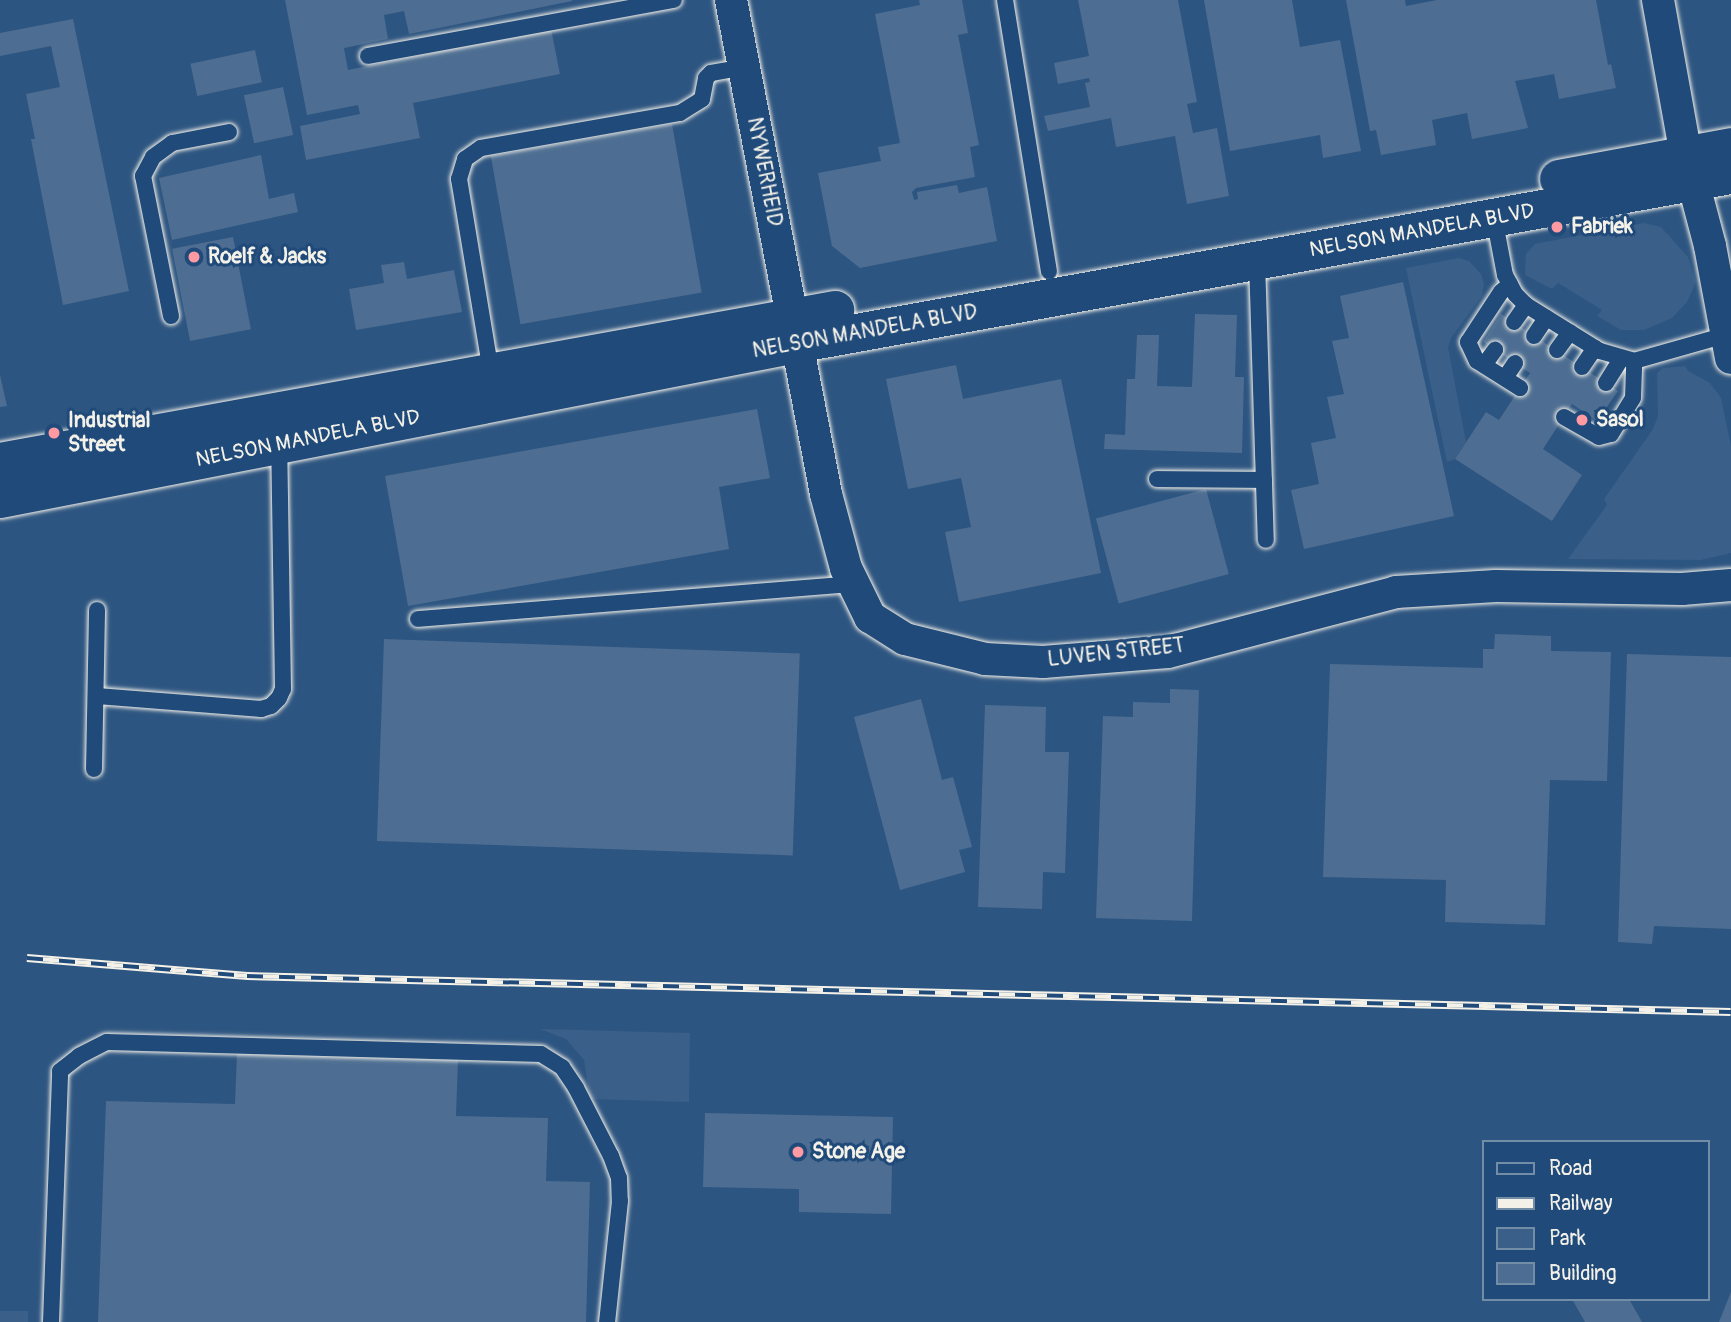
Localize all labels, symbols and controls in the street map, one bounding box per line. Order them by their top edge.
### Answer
street label: NYWERHEID [741,115,787,229]
street label: NELSON MANDELA BLVD [1308,199,1536,263]
place label: Fabriek [1571,214,1633,240]
marker: Fabriek [1549,219,1565,235]
place label: Roelf & Jacks [208,244,326,270]
marker: Roelf & Jacks [186,249,202,265]
street label: NELSON MANDELA BLVD [751,300,979,364]
street label: NELSON MANDELA BLVD [194,405,422,473]
place label: Sasol [1596,407,1644,433]
place label: Industrial Street [68,408,151,458]
marker: Sasol [1574,412,1590,428]
marker: Industrial Street [46,425,62,441]
street label: LUVEN STREET [1046,633,1186,673]
place label: Stone Age [812,1139,905,1165]
legend [1482,1140,1710,1301]
marker: Stone Age [790,1144,806,1160]
text: Road [1549,1155,1593,1182]
text: Railway [1549,1190,1613,1217]
text: Park [1549,1225,1586,1252]
text: Building [1549,1260,1616,1287]

